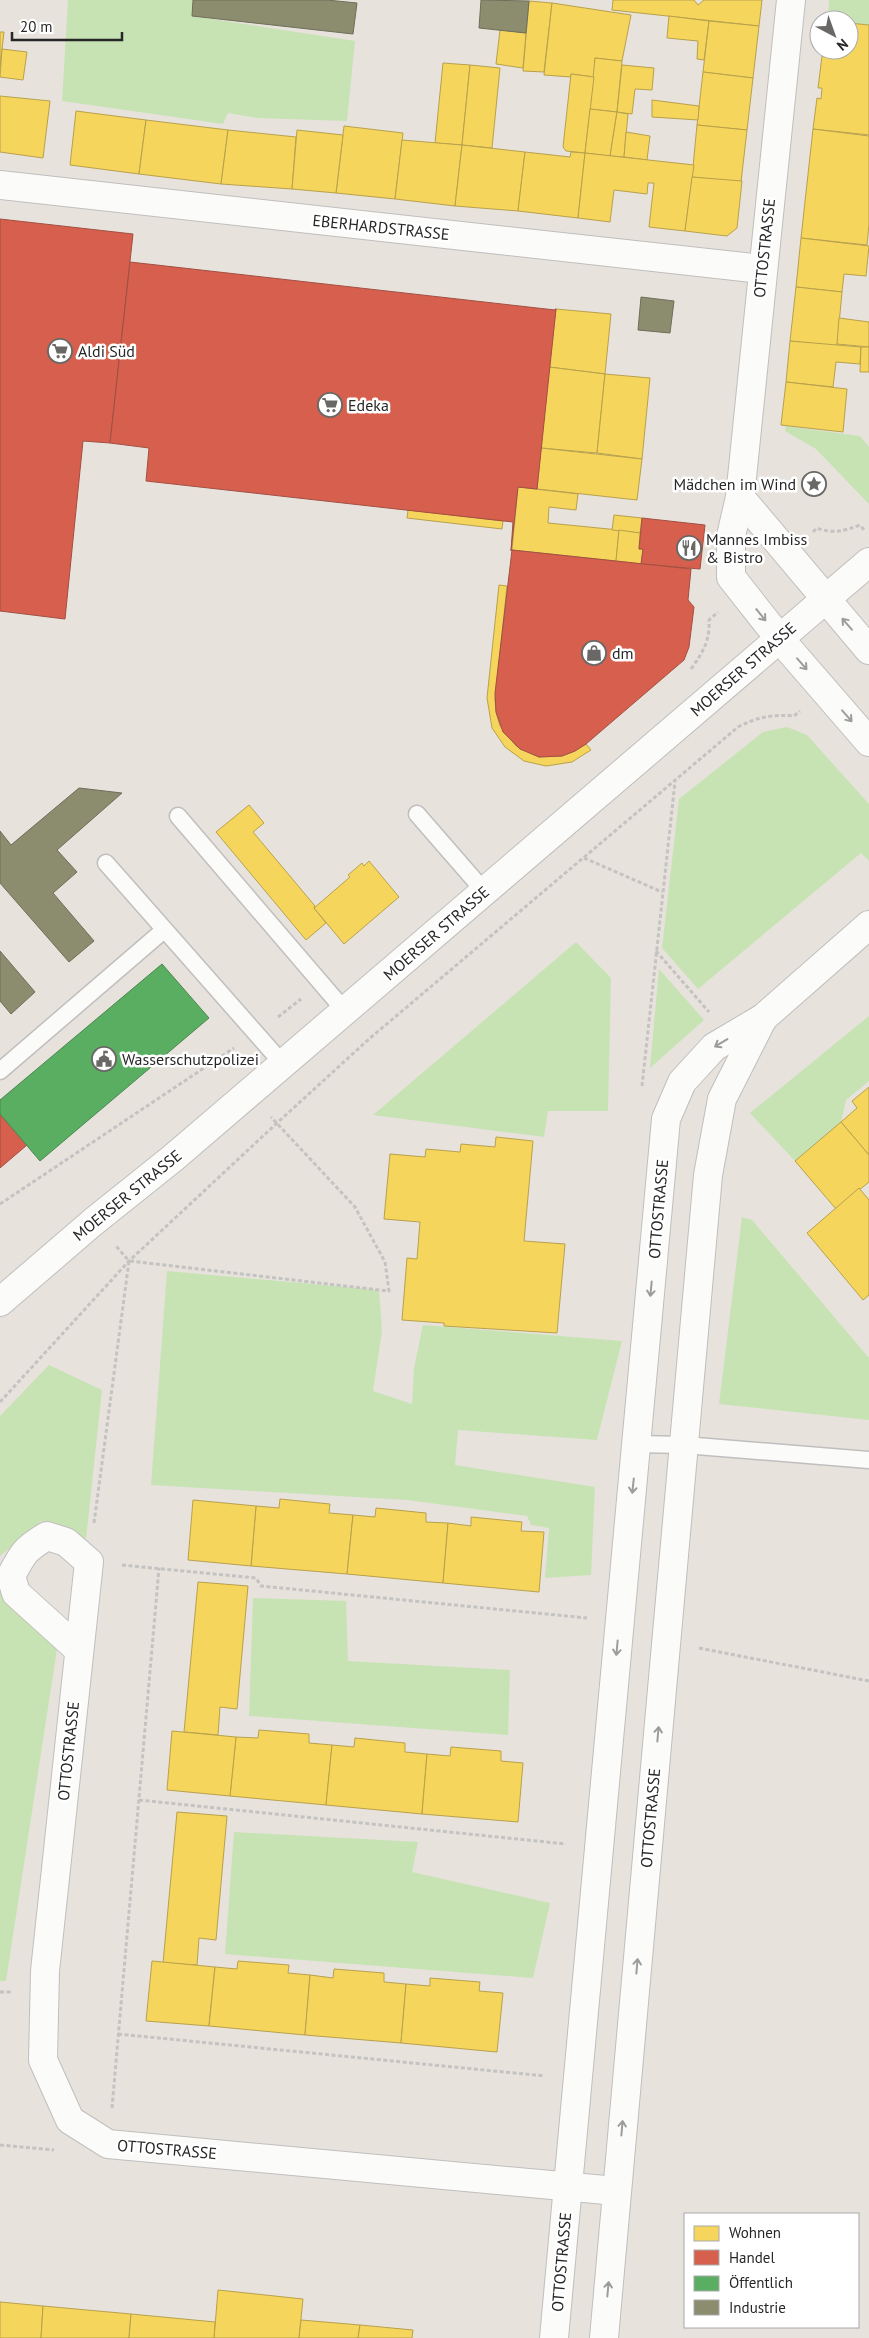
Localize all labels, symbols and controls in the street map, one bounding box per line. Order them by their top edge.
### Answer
scale bar [12,10,122,42]
north arrow [809,10,859,60]
text: 20 m [20,17,53,36]
text: N [833,35,852,55]
street label: OTTOSTRASSE [749,197,779,299]
street label: EBERHARDSTRASSE [312,210,450,244]
supermarket icon: Aldi Süd [47,338,73,364]
place label: Aldi Süd [78,341,135,361]
supermarket icon: Edeka [317,392,343,418]
place label: Edeka [348,395,389,415]
place icon: Mädchen im Wind [801,471,827,497]
place label: Mädchen im Wind [674,474,796,494]
place label: Mannes Imbiss & Bistro [706,529,808,567]
restaurant icon: Mannes Imbiss & Bistro [676,535,702,561]
one-way arrow [755,608,766,621]
street label: MOERSER STRASSE [686,618,800,720]
one-way arrow [842,618,853,631]
shop icon: dm [581,640,607,666]
place label: dm [612,643,634,663]
one-way arrow [796,658,808,671]
one-way arrow [841,709,852,722]
street label: MOERSER STRASSE [379,882,493,984]
one-way arrow [715,1038,729,1048]
public building icon: Wasserschutzpolizei [91,1046,117,1072]
place label: Wasserschutzpolizei [122,1049,259,1069]
street label: MOERSER STRASSE [69,1145,185,1245]
street label: OTTOSTRASSE [644,1158,672,1260]
one-way arrow [646,1281,655,1297]
one-way arrow [628,1478,638,1494]
one-way arrow [612,1640,622,1656]
street label: OTTOSTRASSE [53,1700,83,1802]
one-way arrow [653,1726,663,1742]
street label: OTTOSTRASSE [636,1767,664,1869]
one-way arrow [632,1958,642,1974]
one-way arrow [618,2120,627,2136]
street label: OTTOSTRASSE [116,2135,218,2163]
street label: OTTOSTRASSE [547,2211,575,2313]
legend [684,2213,859,2328]
text: Wohnen [729,2223,781,2242]
text: Handel [729,2248,775,2267]
text: Öffentlich [729,2273,793,2292]
one-way arrow [603,2282,613,2298]
text: Industrie [729,2298,786,2317]

